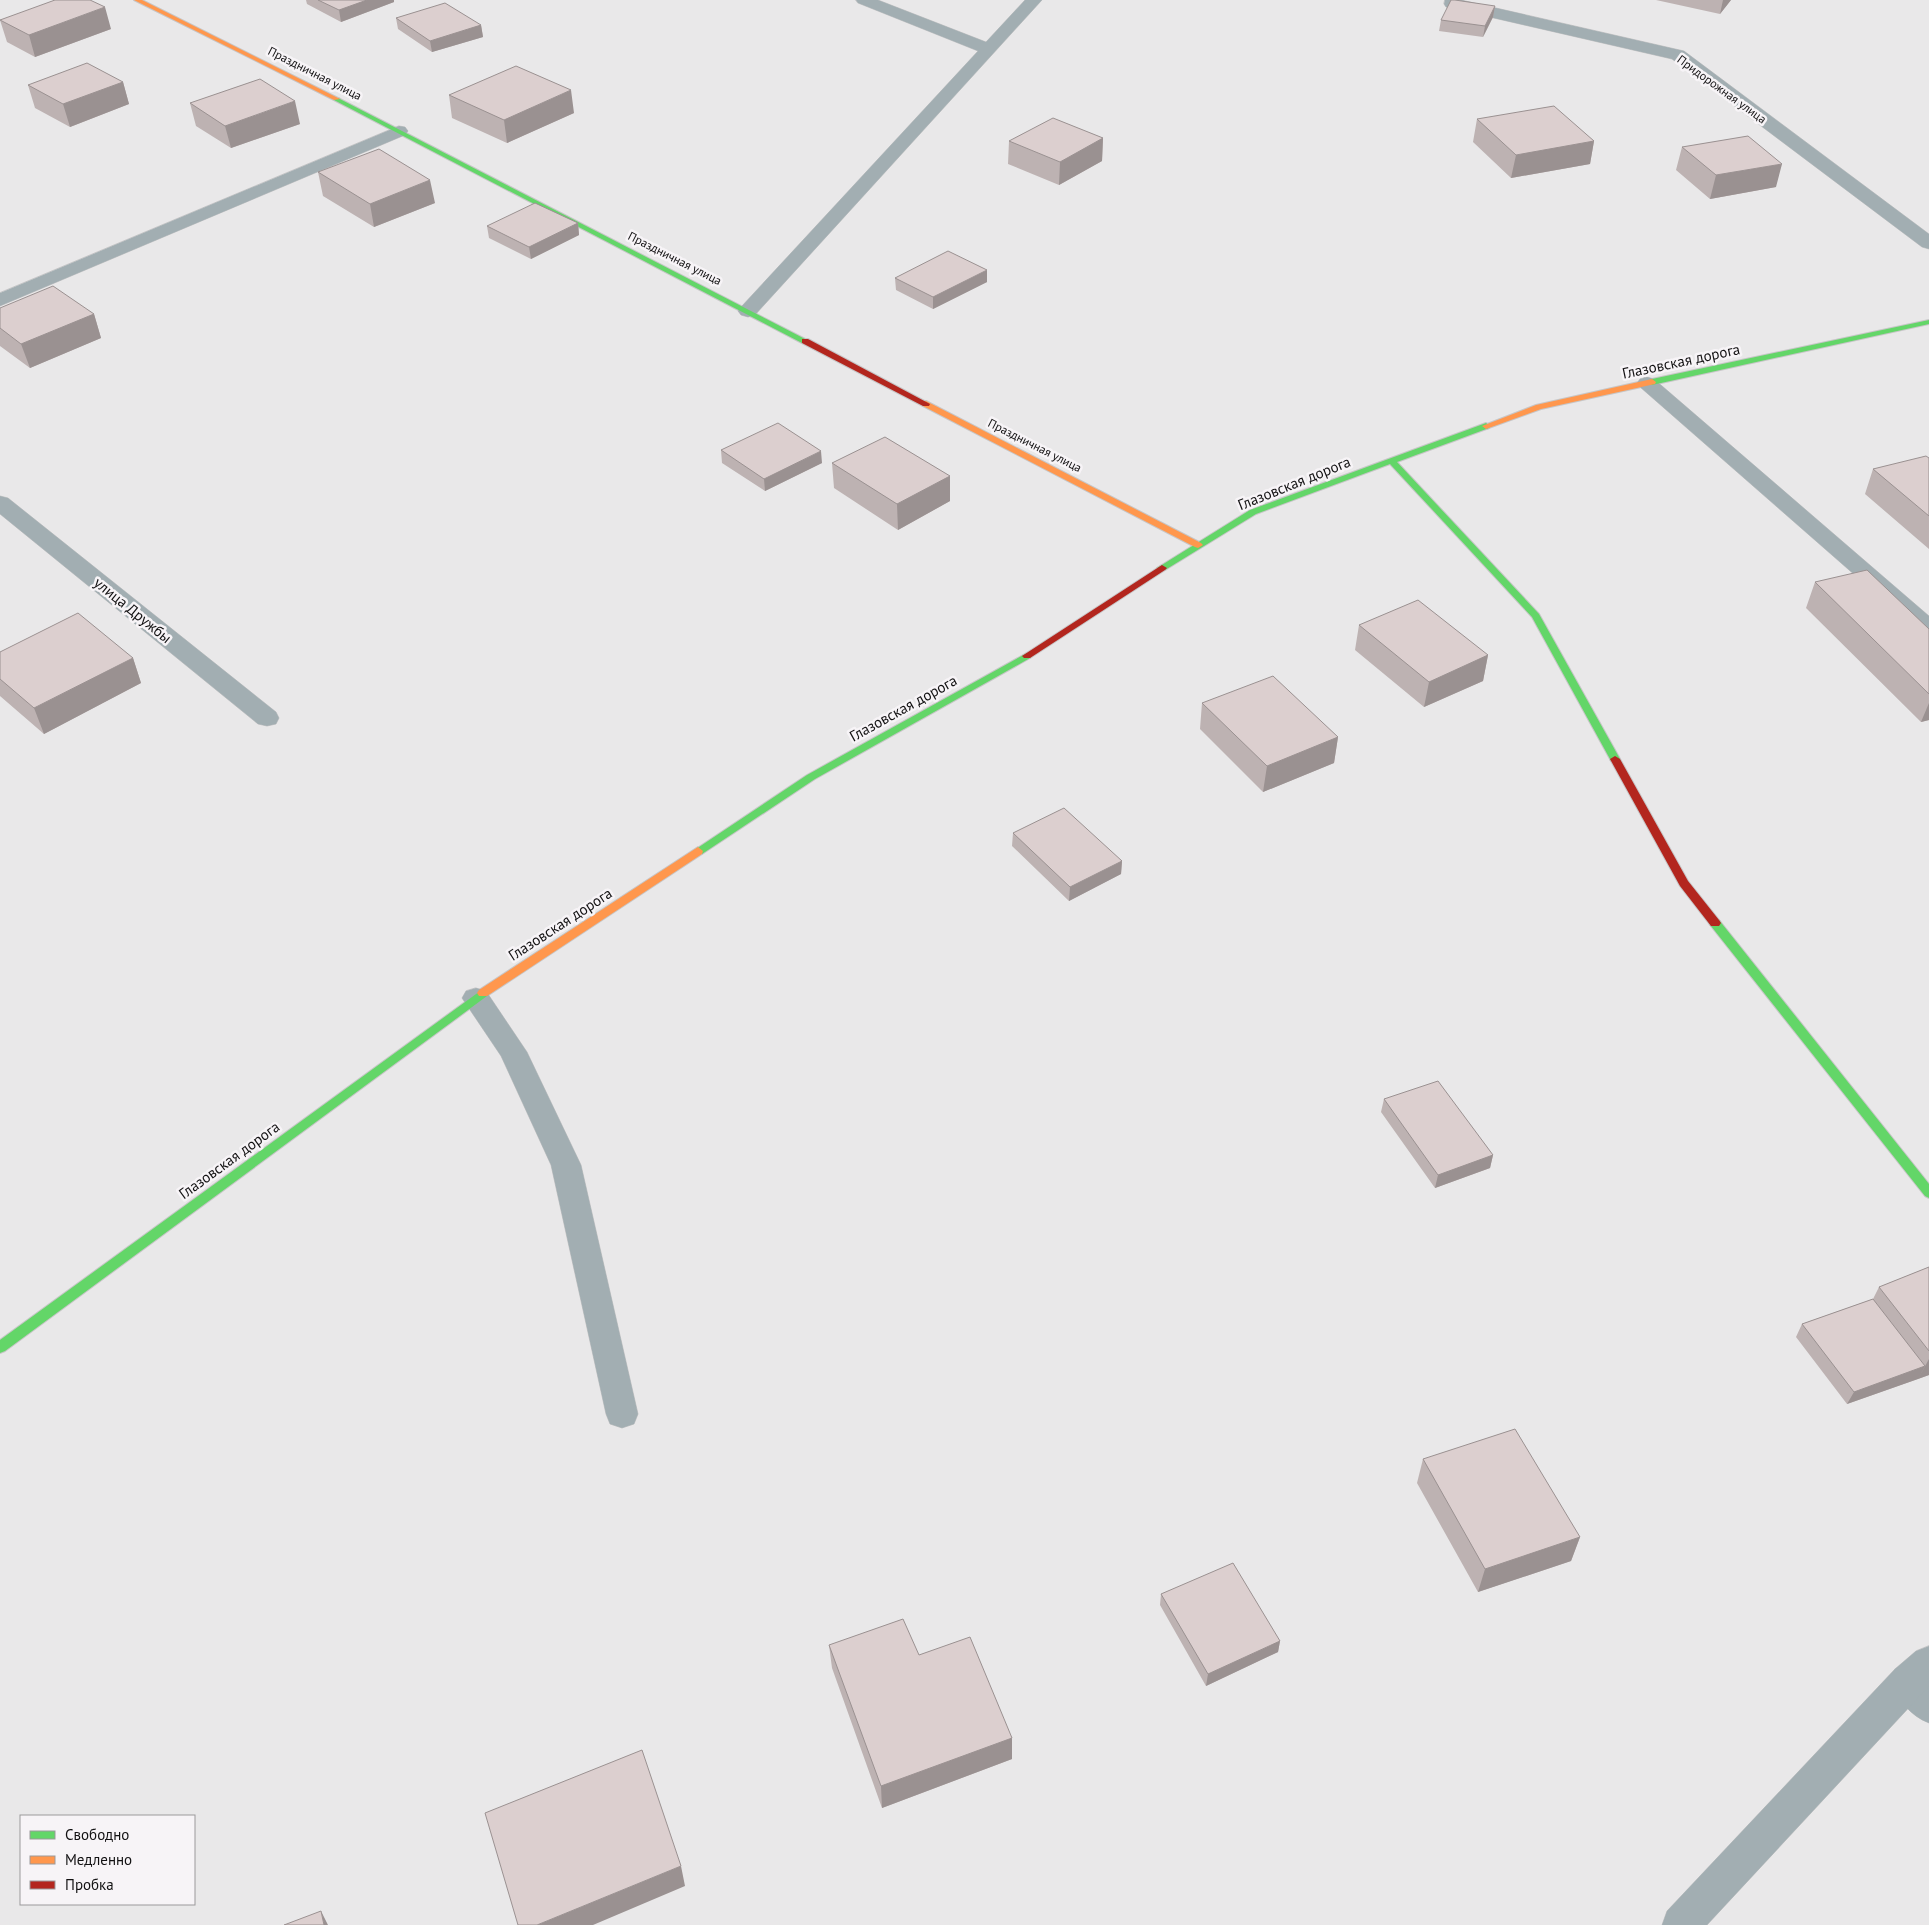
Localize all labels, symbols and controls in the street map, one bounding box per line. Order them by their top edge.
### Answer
street label: Праздничная улица [266,43,364,103]
street label: Придорожная улица [1675,52,1770,126]
street label: Праздничная улица [626,228,724,288]
street label: Глазовская дорога [1620,339,1742,383]
street label: Праздничная улица [986,415,1084,475]
street label: Глазовская дорога [1235,452,1353,514]
street label: улица Дружбы [90,573,176,647]
street label: Глазовская дорога [846,671,960,745]
street label: Глазовская дорога [504,883,616,965]
street label: Глазовская дорога [175,1117,283,1203]
legend [20,1815,195,1905]
text: Свободно [65,1825,129,1844]
text: Медленно [65,1850,132,1869]
text: Пробка [65,1875,114,1894]

